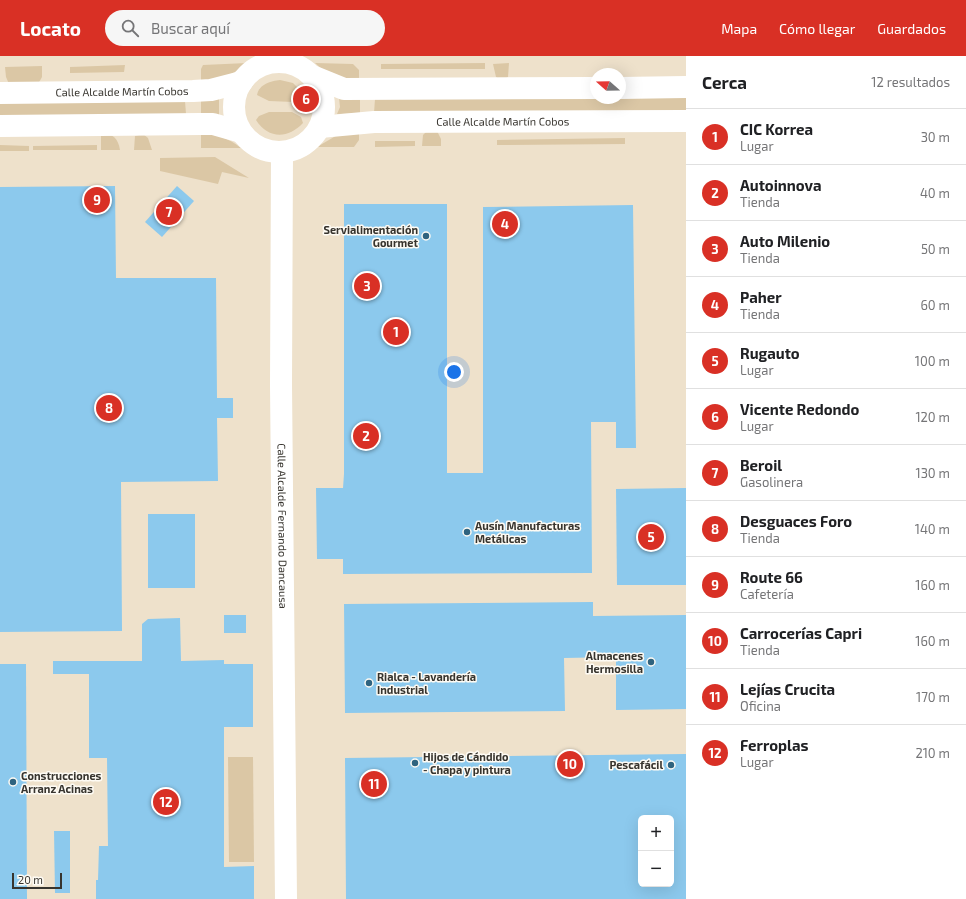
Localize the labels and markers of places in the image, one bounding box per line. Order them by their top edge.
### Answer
pin: 6 [293,84,319,114]
pin: 9 [84,185,110,215]
pin: 7 [156,197,182,227]
pin: 4 [492,209,518,239]
place label: Servialimentación Gourmet [323,223,418,249]
marker: Servialimentación Gourmet [421,231,431,241]
pin: 3 [354,271,380,301]
pin: 1 [383,317,409,347]
pin: 8 [96,393,122,423]
pin: 2 [353,421,379,451]
place label: Ausín Manufacturas Metálicas [475,519,580,545]
pin: 5 [638,522,664,552]
marker: Ausín Manufacturas Metálicas [462,527,472,537]
place label: Almacenes Hermosilla [586,649,643,675]
marker: Almacenes Hermosilla [646,657,656,667]
place label: Rialca - Lavandería Industrial [377,670,476,696]
marker: Rialca - Lavandería Industrial [364,678,374,688]
pin: 10 [557,749,583,779]
place label: Hijos de Cándido - Chapa y pintura [423,750,511,777]
marker: Hijos de Cándido - Chapa y pintura [410,758,420,768]
place label: Pescafácil [609,758,663,771]
marker: Pescafácil [666,760,676,770]
place label: Construcciones Arranz Acinas [21,769,102,795]
pin: 11 [361,769,387,799]
marker: Construcciones Arranz Acinas [8,777,18,787]
pin: 12 [153,787,179,817]

